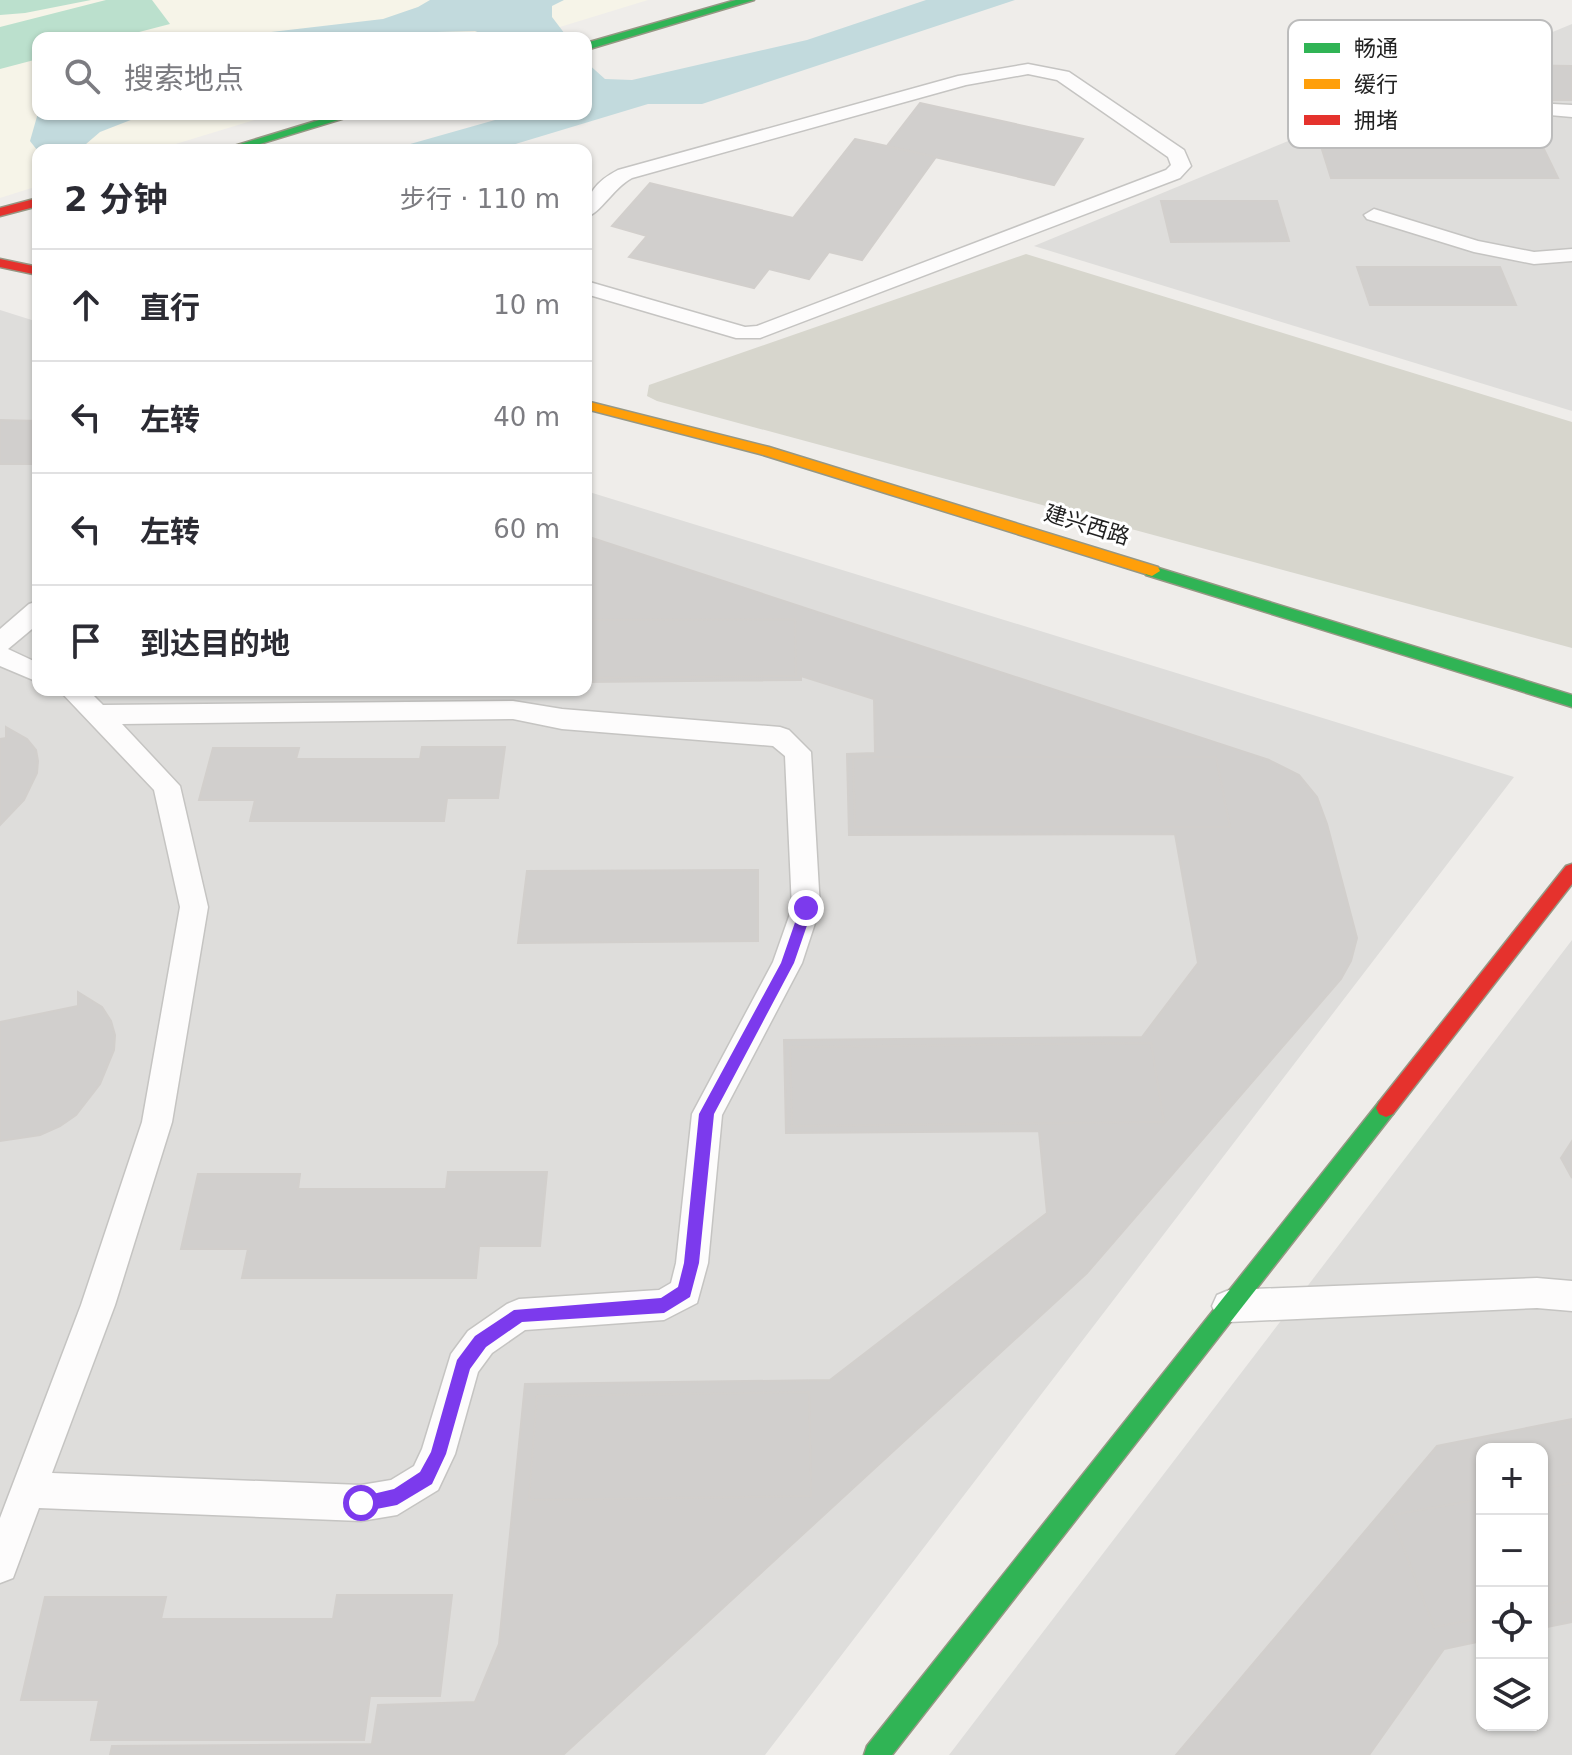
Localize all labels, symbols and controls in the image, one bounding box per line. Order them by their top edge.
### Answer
legend [1288,20,1552,148]
search box [32,32,592,120]
text: 畅通 [1354,36,1398,61]
icon: search [60,54,104,98]
text: 搜索地点 [124,61,244,96]
text: 缓行 [1354,72,1398,97]
text: 拥堵 [1354,108,1398,133]
text: 2 分钟 [64,179,168,219]
text: 步行 · 110 m [400,184,560,214]
icon: ahead [64,283,108,327]
text: 直行 [140,290,200,325]
text: 10 m [493,290,560,320]
icon: left [64,395,108,439]
text: 左转 [140,402,200,437]
text: 40 m [493,402,560,432]
street label: 建兴西路 [1041,500,1133,550]
icon: left [64,507,108,551]
text: 左转 [140,514,200,549]
text: 60 m [493,514,560,544]
icon: arrive [64,619,108,663]
text: 到达目的地 [140,626,290,661]
route end [788,890,824,926]
map controls [1476,1443,1548,1731]
button: + [1476,1443,1548,1515]
route start [343,1485,379,1521]
button: − [1476,1515,1548,1587]
button: locate [1476,1587,1548,1659]
button: layers [1476,1659,1548,1731]

